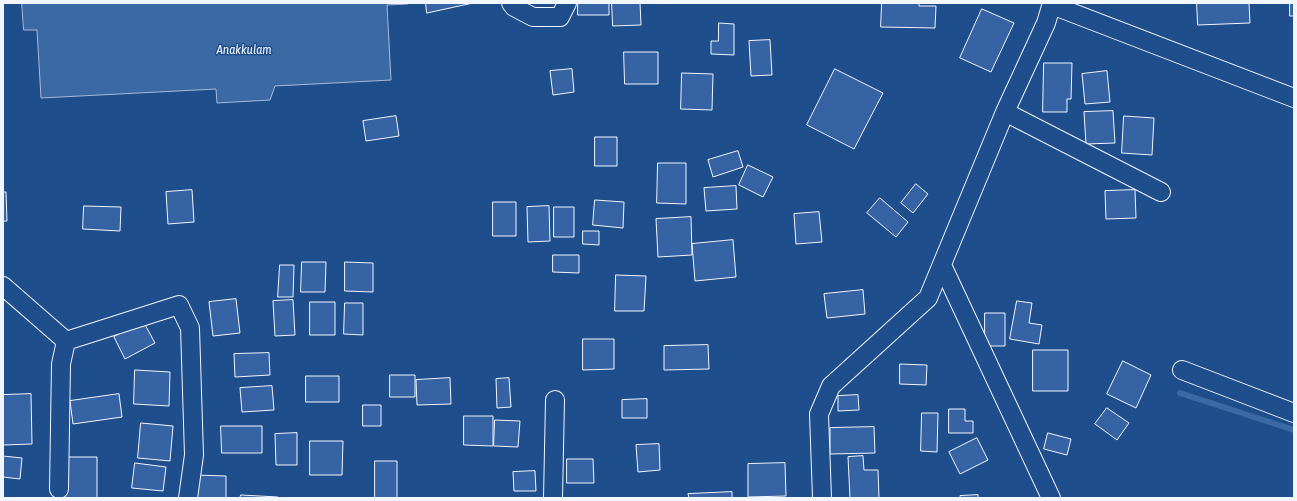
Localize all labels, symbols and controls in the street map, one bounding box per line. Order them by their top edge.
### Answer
water label: Anakkulam [216,42,272,58]

